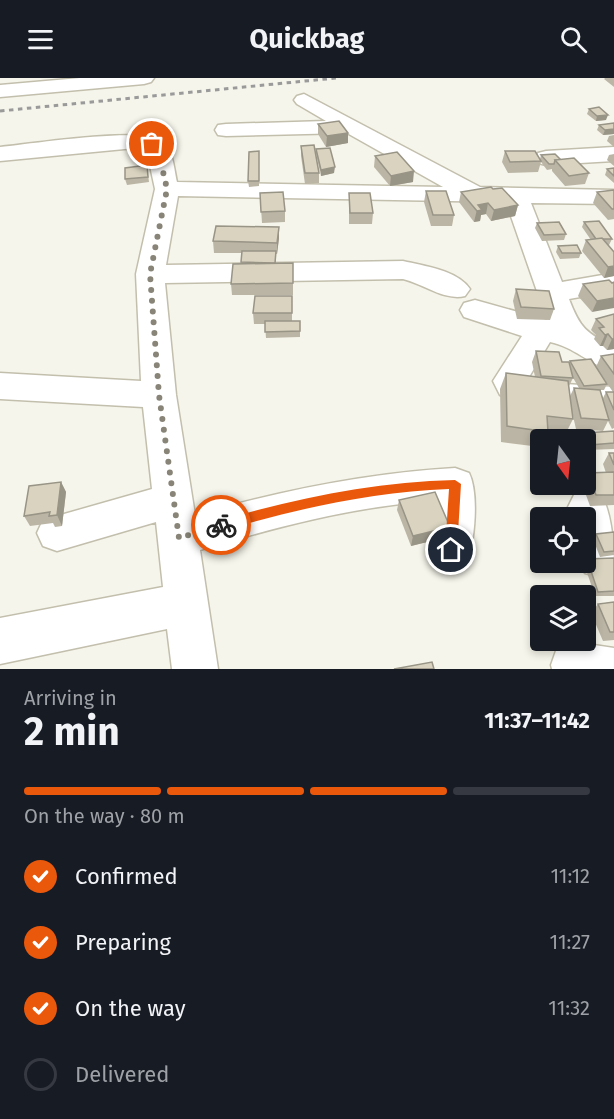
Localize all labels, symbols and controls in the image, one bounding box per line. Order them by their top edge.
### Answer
icon: menu [24,23,57,56]
text: Quickbag [250,23,364,55]
icon: search [557,23,590,56]
pin [126,118,177,169]
icon: bag [135,127,168,160]
north arrow [530,429,596,495]
map controls [530,429,596,651]
courier [191,495,251,555]
button: locate [530,507,596,573]
icon: bike [205,509,238,542]
pin [425,524,476,575]
icon: home [434,533,467,566]
button: layers [530,585,596,651]
text: Arriving in [24,686,117,710]
text: 11:37–11:42 [484,707,590,734]
text: 2 min [24,709,120,755]
text: On the way · 80 m [24,804,185,828]
icon: check [24,860,57,893]
text: Confirmed [75,863,178,890]
text: 11:12 [550,864,590,888]
icon: check [24,926,57,959]
text: Preparing [75,929,171,956]
text: 11:27 [550,930,590,954]
icon: check [24,992,57,1025]
text: On the way [75,995,186,1022]
text: 11:32 [548,996,590,1020]
text: Delivered [75,1061,170,1088]

